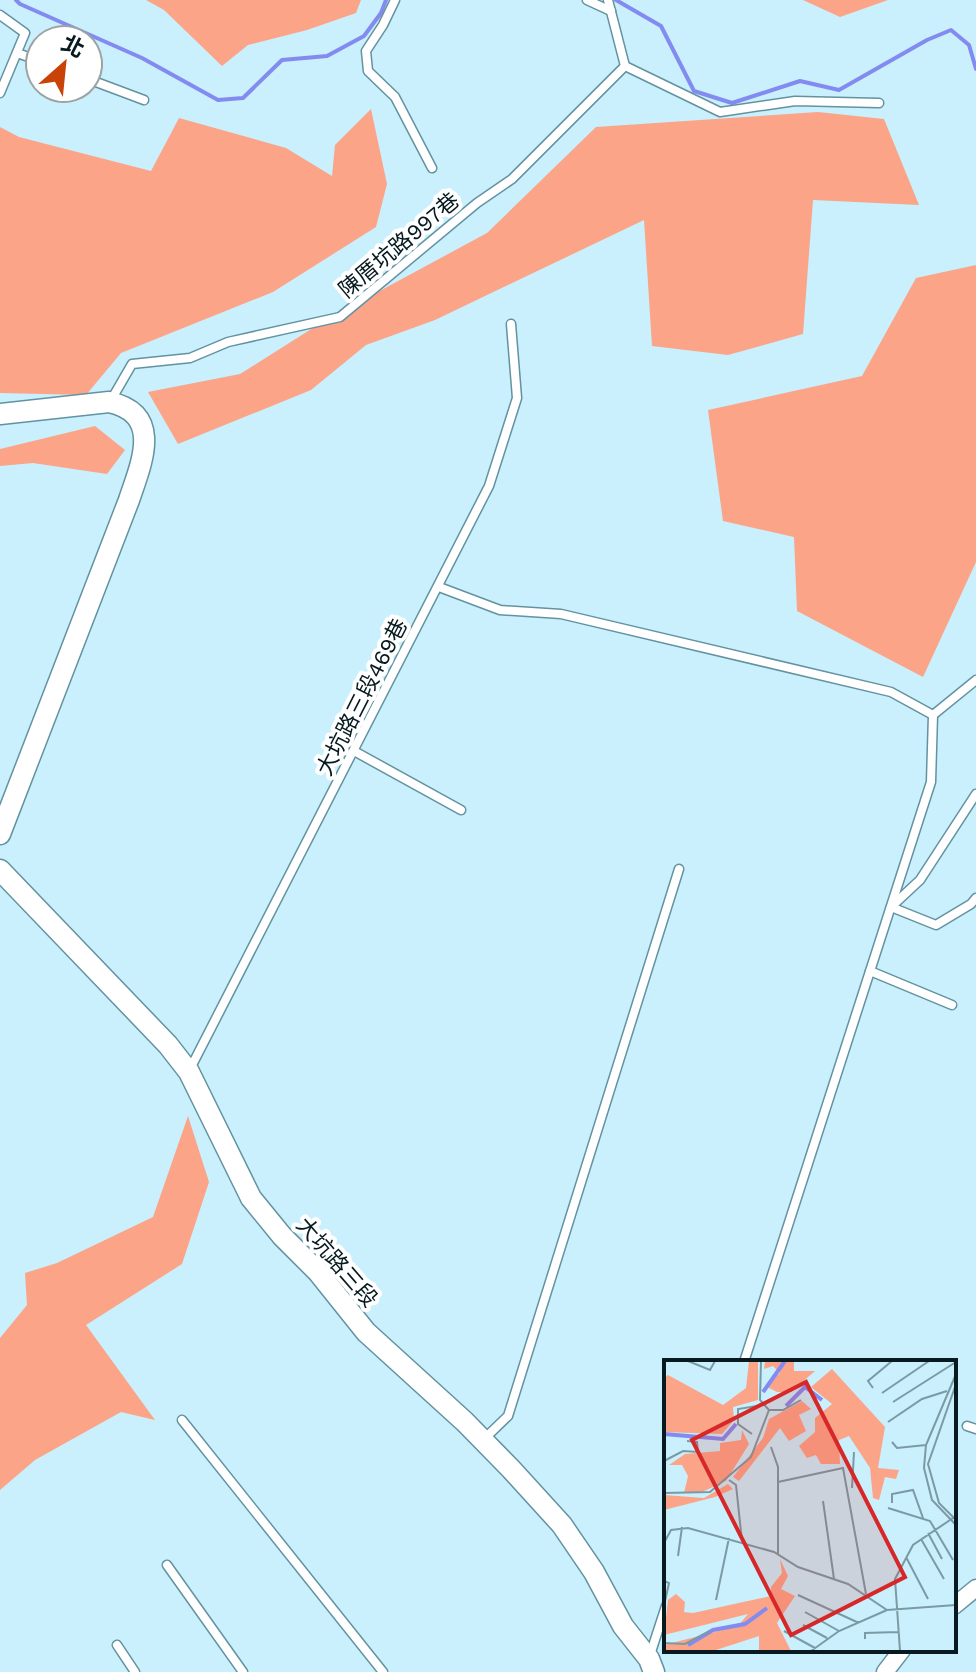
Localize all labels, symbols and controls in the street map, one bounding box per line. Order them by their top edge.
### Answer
north arrow [24,24,104,104]
text: 北 [57,30,88,63]
street label: 陳厝坑路997巷 [334,188,464,302]
street label: 大坑路三段469巷 [312,615,412,779]
street label: 大坑路三段 [291,1212,383,1312]
inset map [664,1360,956,1652]

